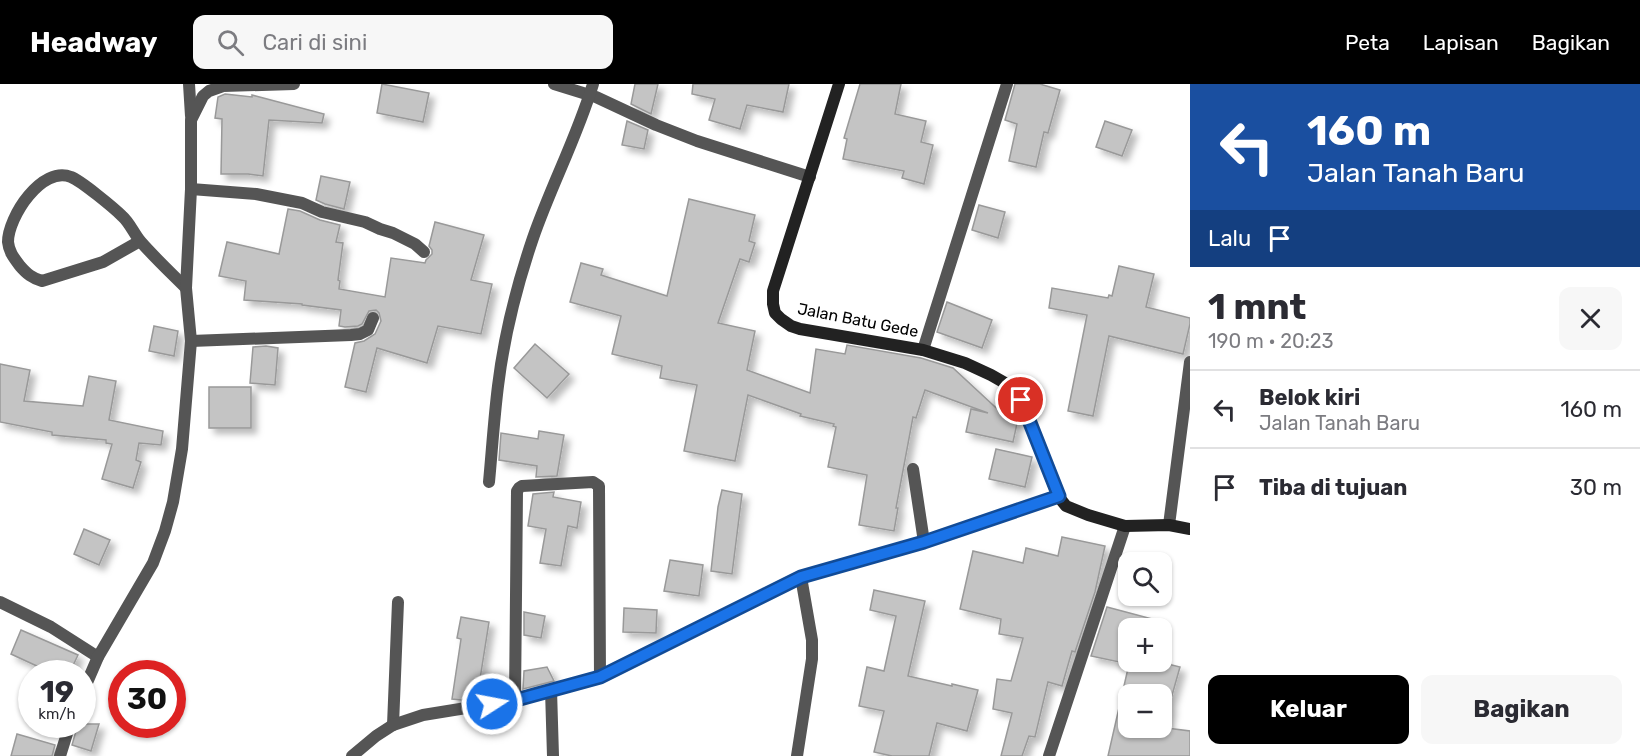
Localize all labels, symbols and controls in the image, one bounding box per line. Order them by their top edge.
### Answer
search box [193,15,613,69]
text: Headway [30,26,157,59]
icon: search [214,26,247,59]
text: Cari di sini [262,29,367,56]
text: Peta [1345,30,1390,55]
text: Lapisan [1423,30,1499,55]
text: Bagikan [1532,30,1610,55]
text: 160 m [1307,106,1431,156]
icon: left [1208,108,1286,186]
text: Jalan Tanah Baru [1307,157,1525,189]
icon: arrive [1263,222,1296,255]
text: Lalu [1208,225,1251,252]
text: 1 mnt [1208,285,1306,328]
button: close [1559,287,1622,350]
street label: Jalan Batu Gede [796,299,920,341]
text: 190 m · 20:23 [1208,329,1334,353]
pin [995,374,1046,425]
icon: arrive [1004,383,1037,416]
text: Belok kiri [1259,384,1360,411]
icon: left [1208,393,1241,426]
text: 160 m [1560,396,1622,423]
text: Jalan Tanah Baru [1259,411,1420,435]
icon: arrive [1208,471,1241,504]
text: Tiba di tujuan [1259,474,1407,501]
text: 30 m [1570,474,1622,501]
map controls [1118,552,1172,738]
button: search [1118,552,1172,606]
button: + [1118,618,1172,672]
speed limit sign: 30 [108,660,186,738]
position arrow [460,672,524,736]
text: 19 [40,674,74,710]
button: Keluar [1208,675,1409,744]
button: Bagikan [1421,675,1622,744]
button: − [1118,684,1172,738]
text: km/h [38,705,76,723]

